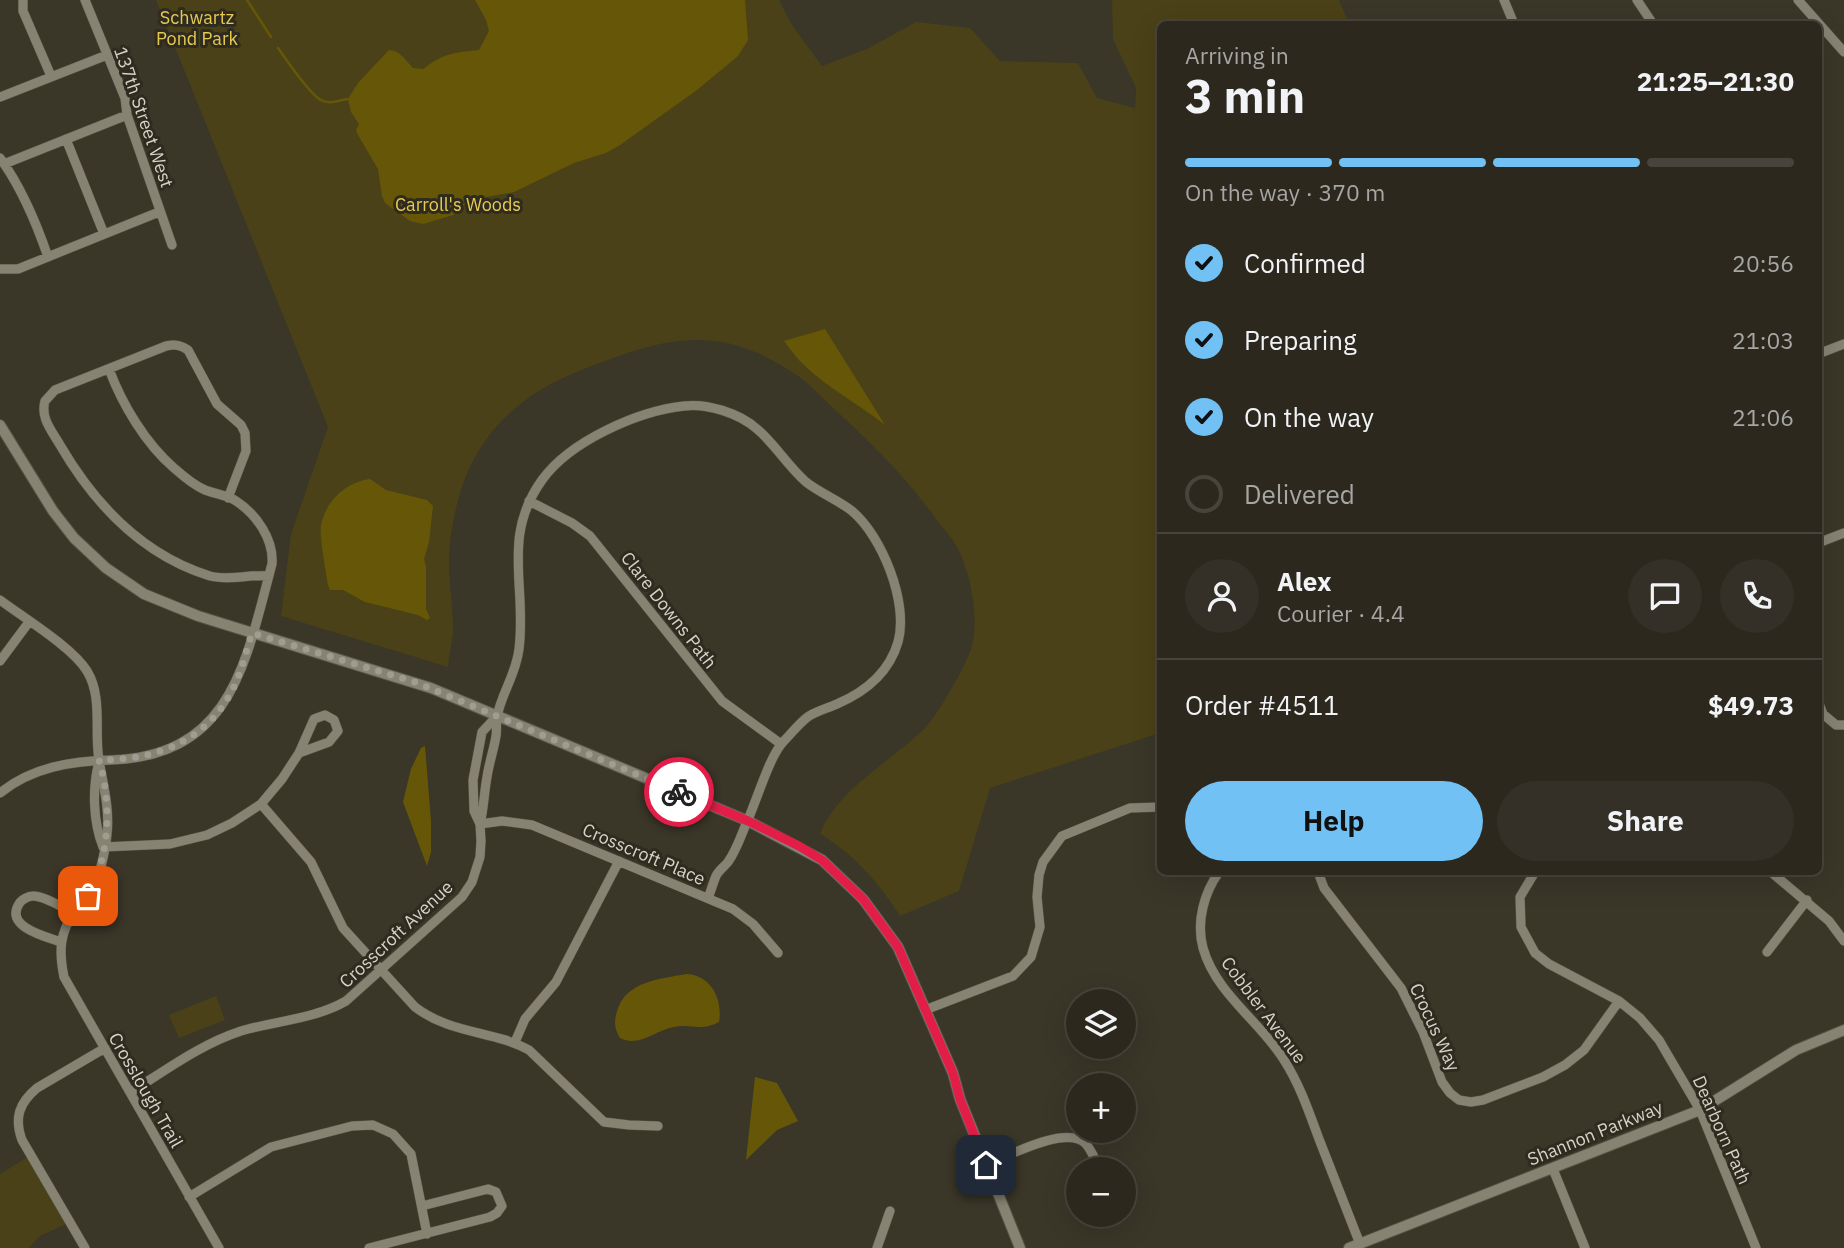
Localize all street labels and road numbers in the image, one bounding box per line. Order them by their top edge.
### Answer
street label: 137th Street West [109,44,179,190]
street label: Clare Downs Path [616,547,722,673]
street label: Crosscroft Place [579,818,709,890]
street label: Crosscroft Avenue [334,875,458,993]
street label: Cobbler Avenue [1216,952,1312,1068]
street label: Crocus Way [1405,979,1465,1075]
street label: Crosslough Trail [104,1028,188,1152]
street label: Dearborn Path [1688,1072,1756,1188]
street label: Shannon Parkway [1524,1095,1666,1171]

